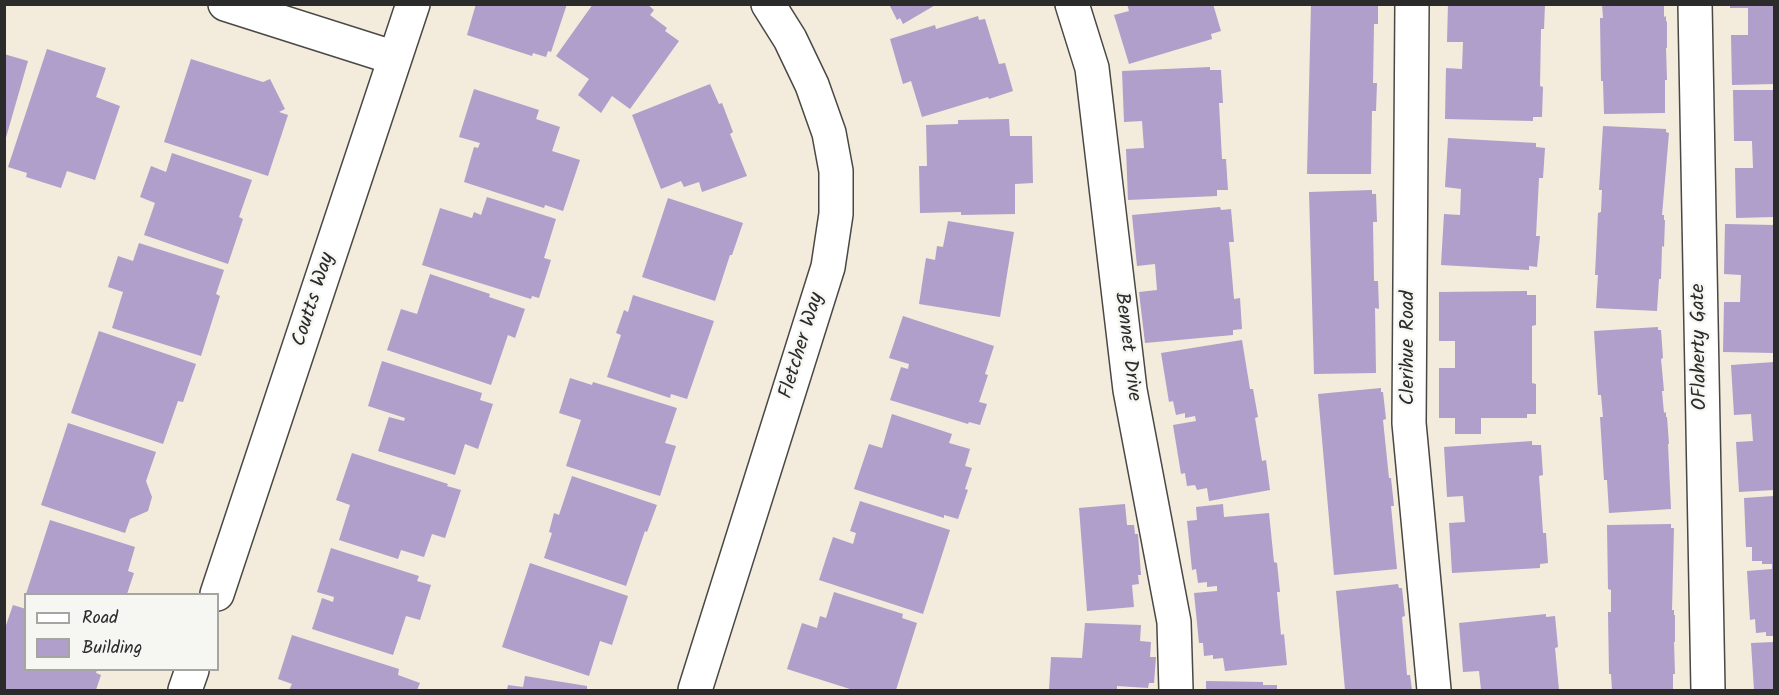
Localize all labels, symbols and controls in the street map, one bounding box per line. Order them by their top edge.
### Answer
street label: Coutts Way [289,250,341,350]
street label: OFlaherty Gate [1688,283,1714,411]
street label: Fletcher Way [775,290,831,402]
street label: Bennet Drive [1107,291,1145,403]
street label: Clerihue Road [1398,291,1422,405]
legend [24,593,219,671]
text: Road [82,604,118,633]
text: Building [82,634,142,663]

